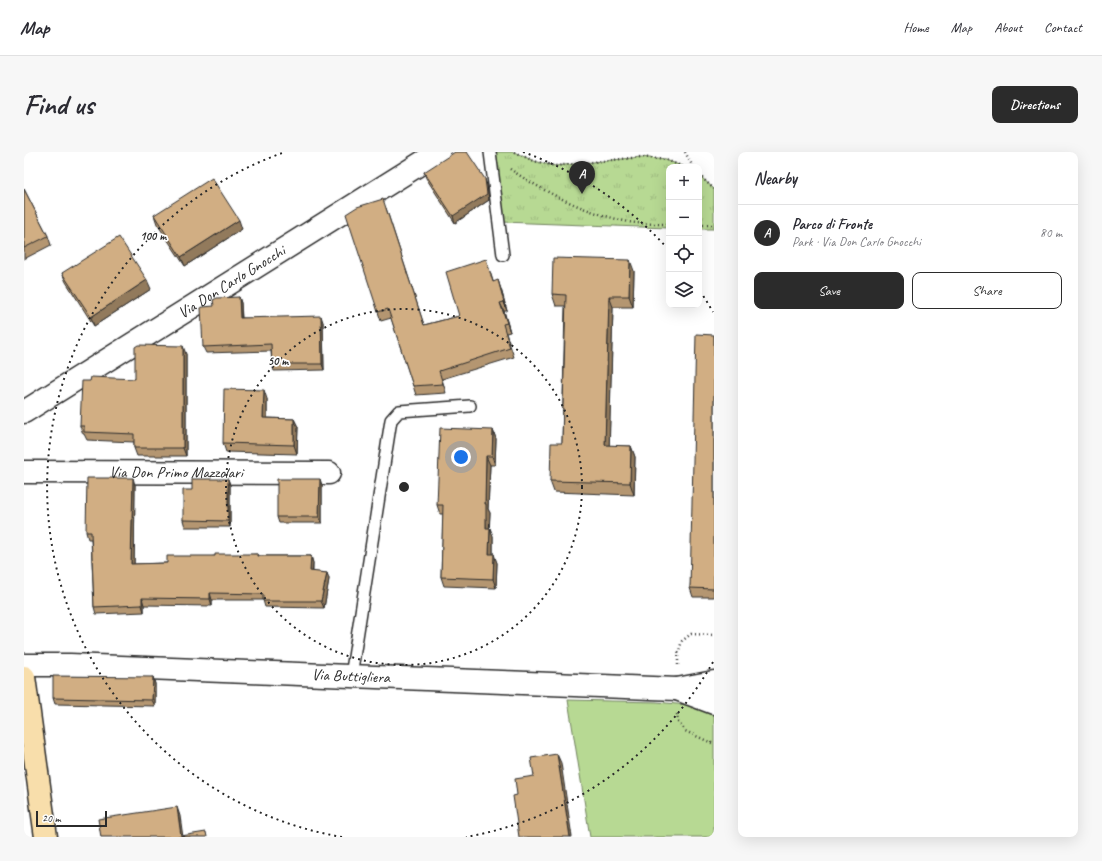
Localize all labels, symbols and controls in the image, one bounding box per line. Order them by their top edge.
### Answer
text: Map [20,16,50,40]
text: Home [903,19,929,36]
text: Map [951,19,972,36]
text: About [994,19,1022,36]
text: Contact [1044,19,1082,36]
button: Directions [992,86,1078,123]
text: Find us [24,87,94,122]
pin: A [569,161,595,194]
map controls [666,164,702,308]
button: + [666,164,702,200]
text: Nearby [754,168,797,189]
button: − [666,200,702,236]
text: Parco di Fronte [792,215,872,234]
text: A [764,225,770,241]
text: 80 m [1040,225,1062,241]
text: 100 m [140,228,167,244]
text: Park · Via Don Carlo Gnocchi [792,234,921,250]
button: locate [666,236,702,272]
street label: Via Don Carlo Gnocchi [174,240,291,323]
button: layers [666,272,702,308]
button: Save [754,272,904,309]
button: Share [912,272,1062,309]
text: 50 m [268,353,289,369]
your location [451,447,471,467]
street label: Via Don Primo Mazzolari [109,462,245,483]
centre of rings [397,480,411,494]
street label: Via Buttigliera [311,665,391,688]
scale bar [36,809,107,828]
text: 20 m [42,811,61,825]

